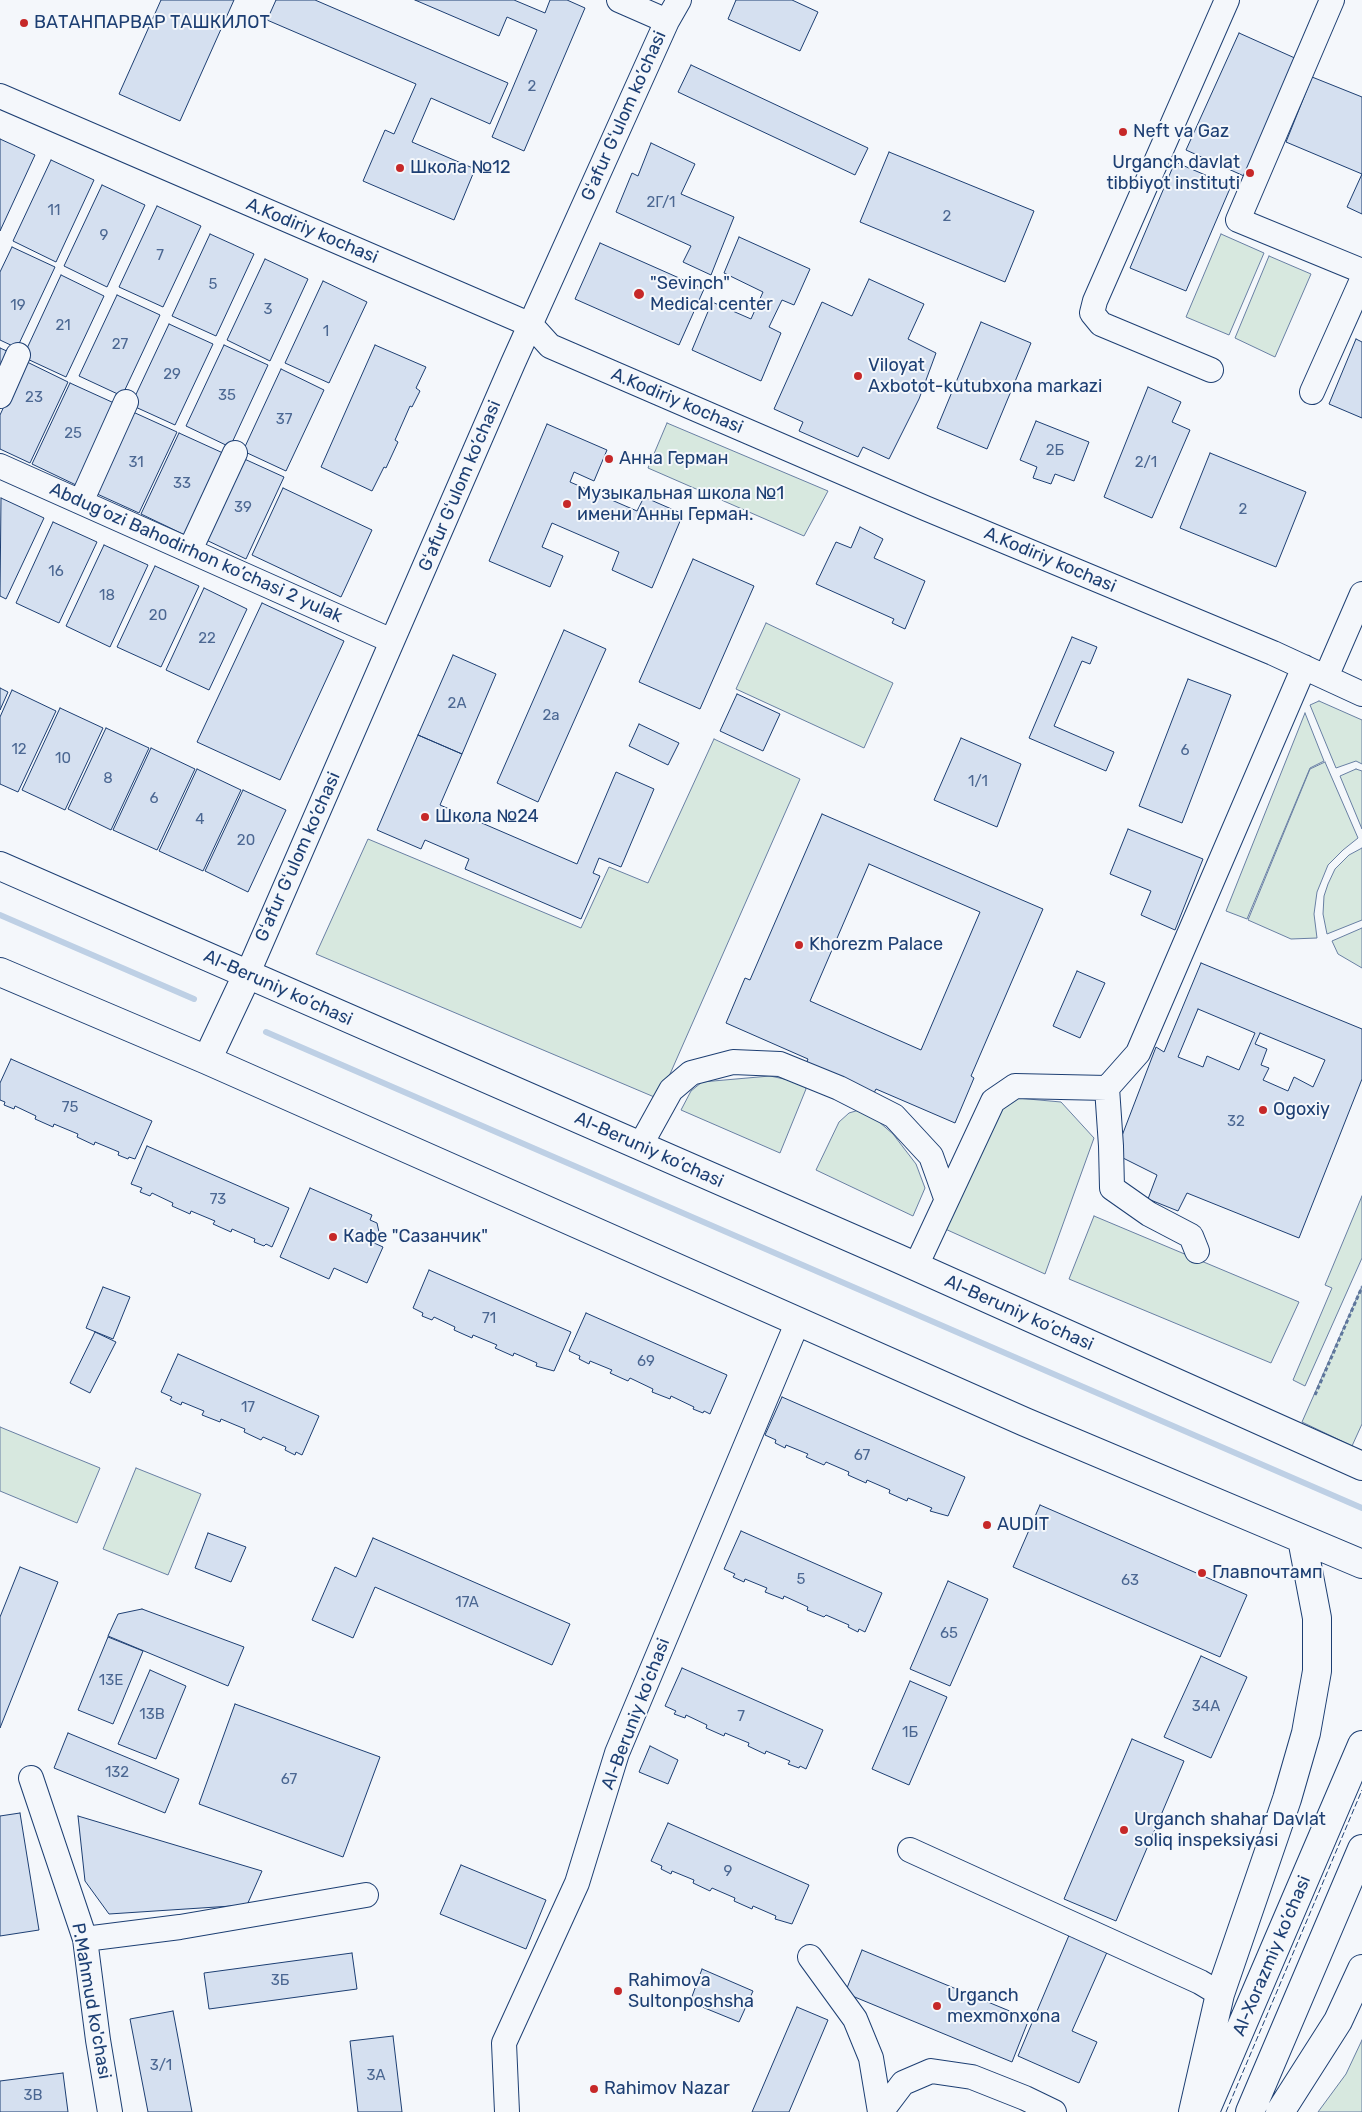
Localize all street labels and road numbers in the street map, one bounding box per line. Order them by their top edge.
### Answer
street label: Gʻafur Gʻulom ko’chasi [577,28,671,204]
street label: A.Kodiriy kochasi [243,193,381,269]
street label: A.Kodiriy kochasi [608,363,746,439]
street label: Gʻafur Gʻulom ko’chasi [414,397,506,575]
street label: Abdug’ozi Bahodirhon ko’chasi 2 yulak [46,478,346,628]
street label: A.Kodiriy kochasi [981,522,1119,598]
street label: Gʻafur Gʻulom ko’chasi [251,769,345,945]
street label: Al-Beruniy ko’chasi [200,945,356,1031]
street label: Al-Beruniy ko’chasi [571,1107,727,1193]
street label: Al-Beruniy ko’chasi [941,1270,1097,1356]
street label: Al-Beruniy ko’chasi [597,1635,675,1793]
street label: Al-Xorazmiy ko’chasi [1228,1872,1316,2040]
street label: P.Mahmud ko'chasi [67,1921,115,2081]

